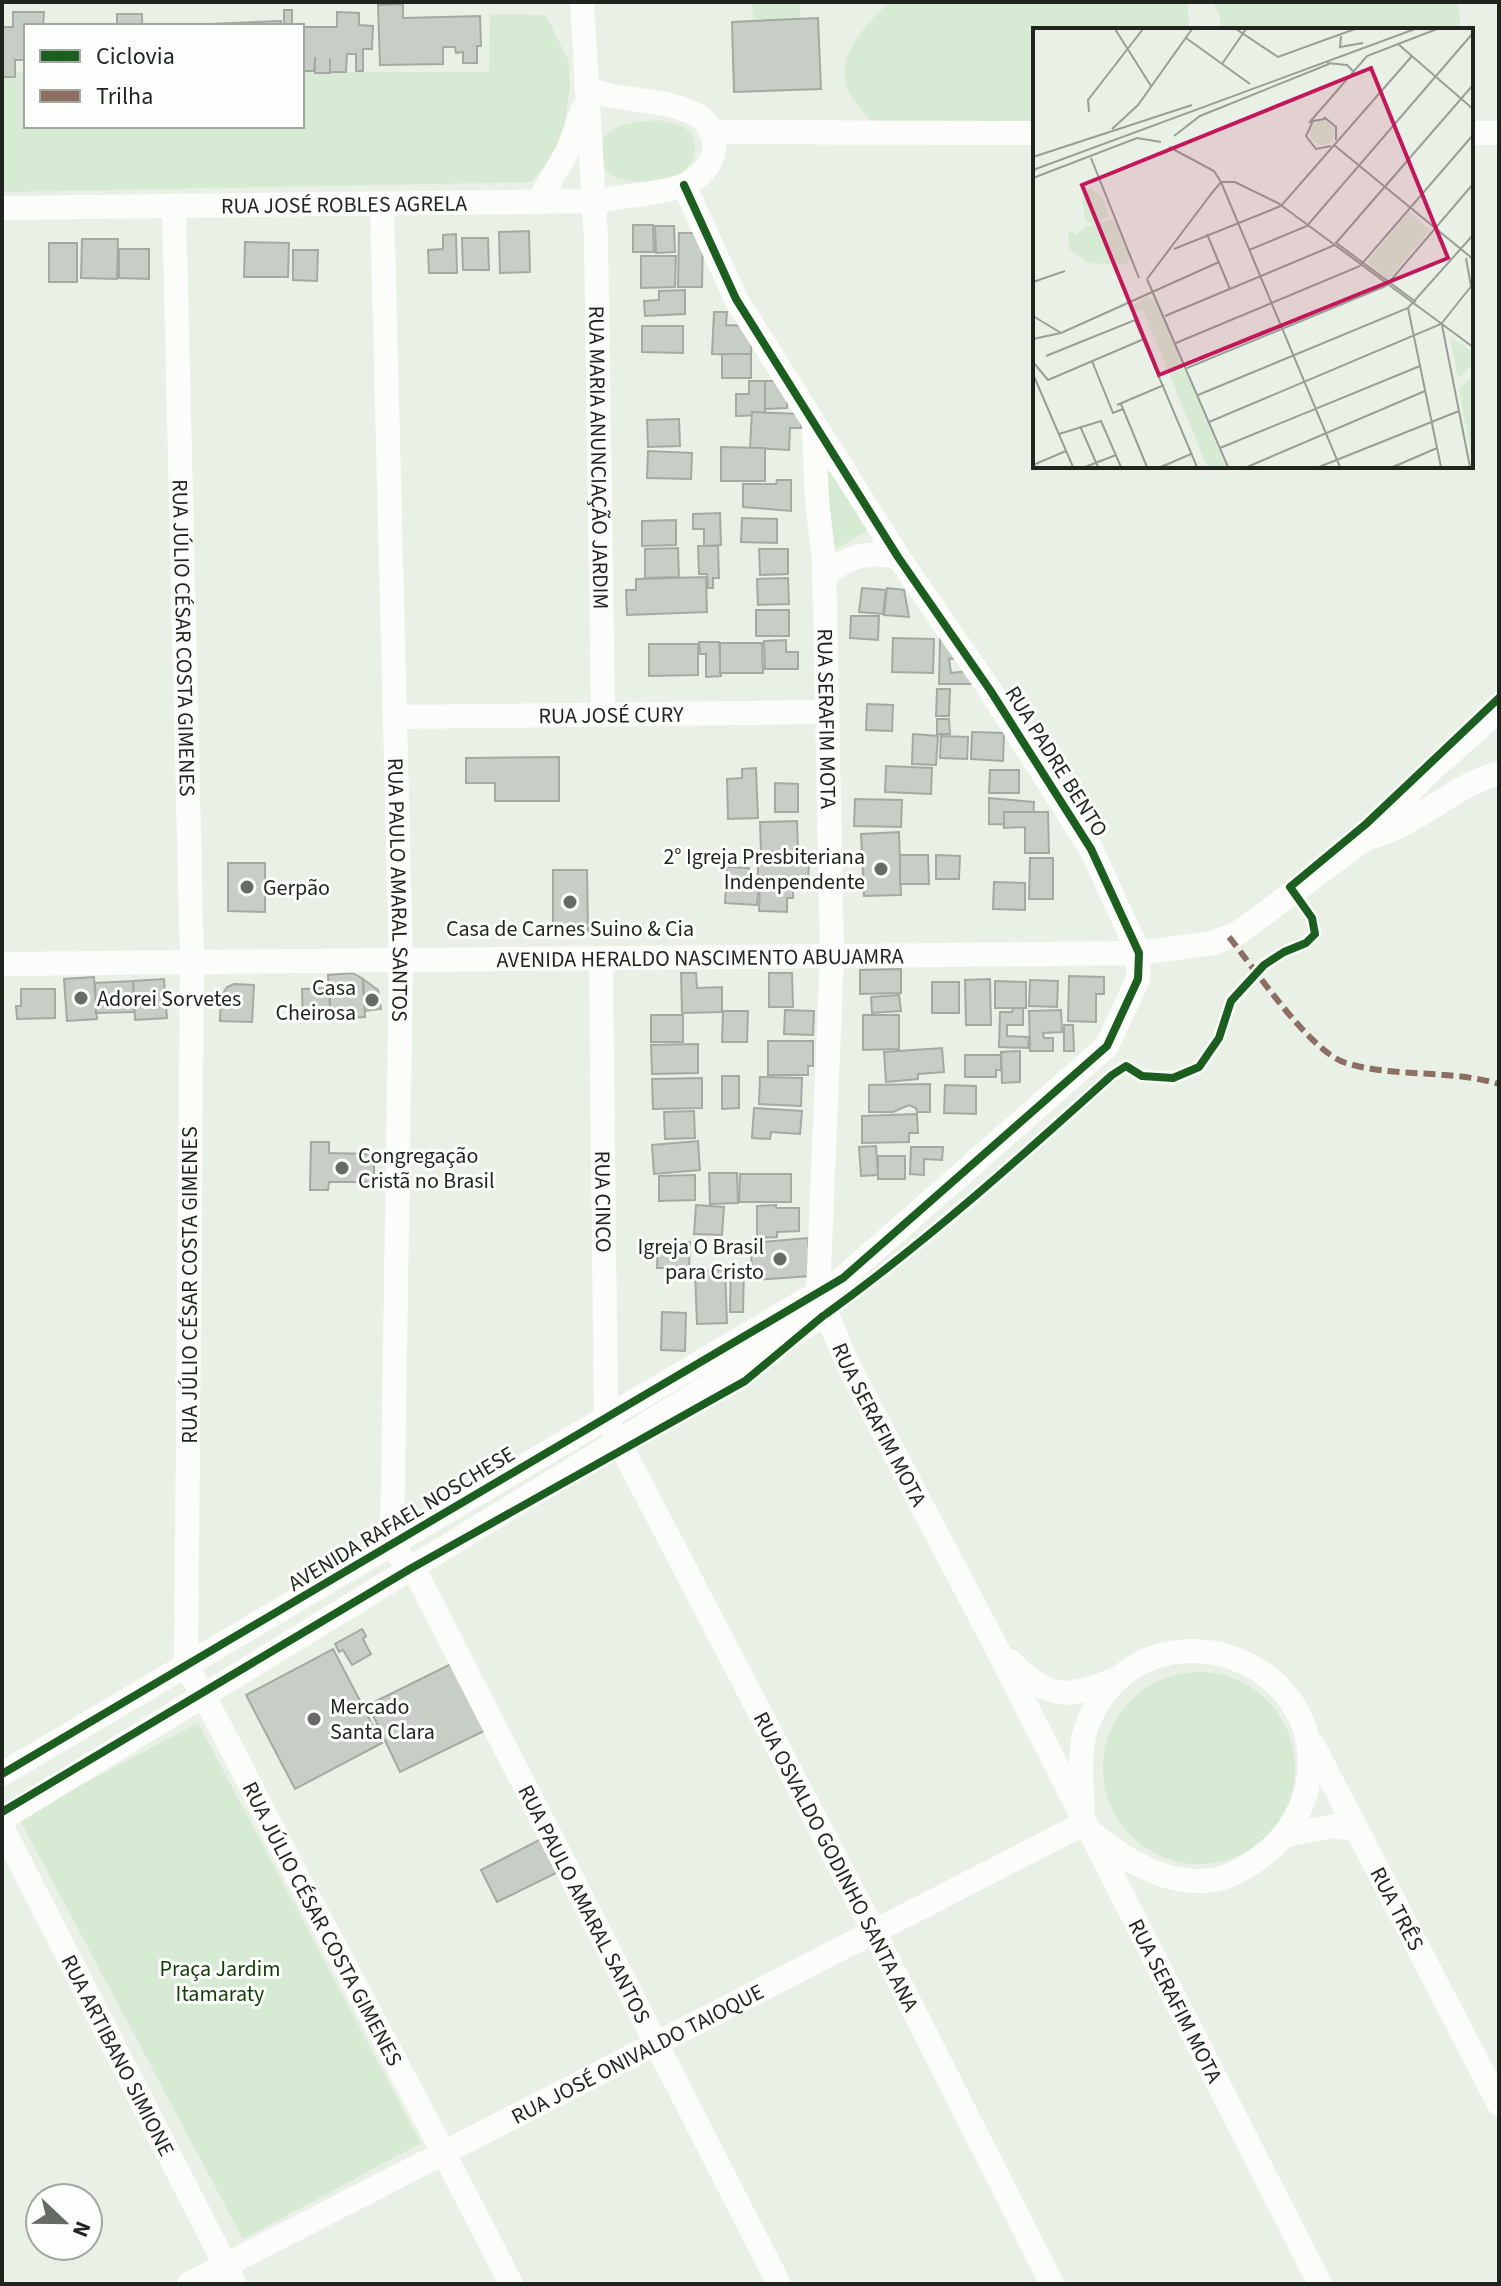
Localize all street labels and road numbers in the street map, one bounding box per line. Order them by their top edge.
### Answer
street label: RUA JOSÉ ROBLES AGRELA [221,188,467,222]
street label: RUA MARIA ANUNCIAÇÃO JARDIM [580,305,616,610]
street label: RUA JÚLIO CÉSAR COSTA GIMENES [163,479,203,797]
street label: RUA SERAFIM MOTA [808,628,844,809]
street label: RUA PADRE BENTO [997,680,1115,843]
street label: RUA JOSÉ CURY [538,699,684,732]
street label: RUA PAULO AMARAL SANTOS [379,757,416,1022]
street label: AVENIDA HERALDO NASCIMENTO ABUJAMRA [496,940,904,976]
street label: RUA JÚLIO CÉSAR COSTA GIMENES [174,1126,206,1444]
street label: RUA CINCO [586,1151,619,1253]
street label: RUA SERAFIM MOTA [823,1338,935,1512]
street label: AVENIDA RAFAEL NOSCHESE [282,1438,521,1599]
street label: RUA OSVALDO GODINHO SANTA ANA [745,1706,927,2017]
street label: RUA JÚLIO CÉSAR COSTA GIMENES [234,1776,410,2072]
street label: RUA PAULO AMARAL SANTOS [510,1779,658,2029]
street label: RUA TRÊS [1362,1861,1432,1956]
street label: RUA SERAFIM MOTA [1120,1913,1230,2089]
street label: RUA ARTIBANO SIMIONE [53,1949,182,2162]
street label: RUA JOSÉ ONIVALDO TAIOQUE [506,1976,770,2133]

